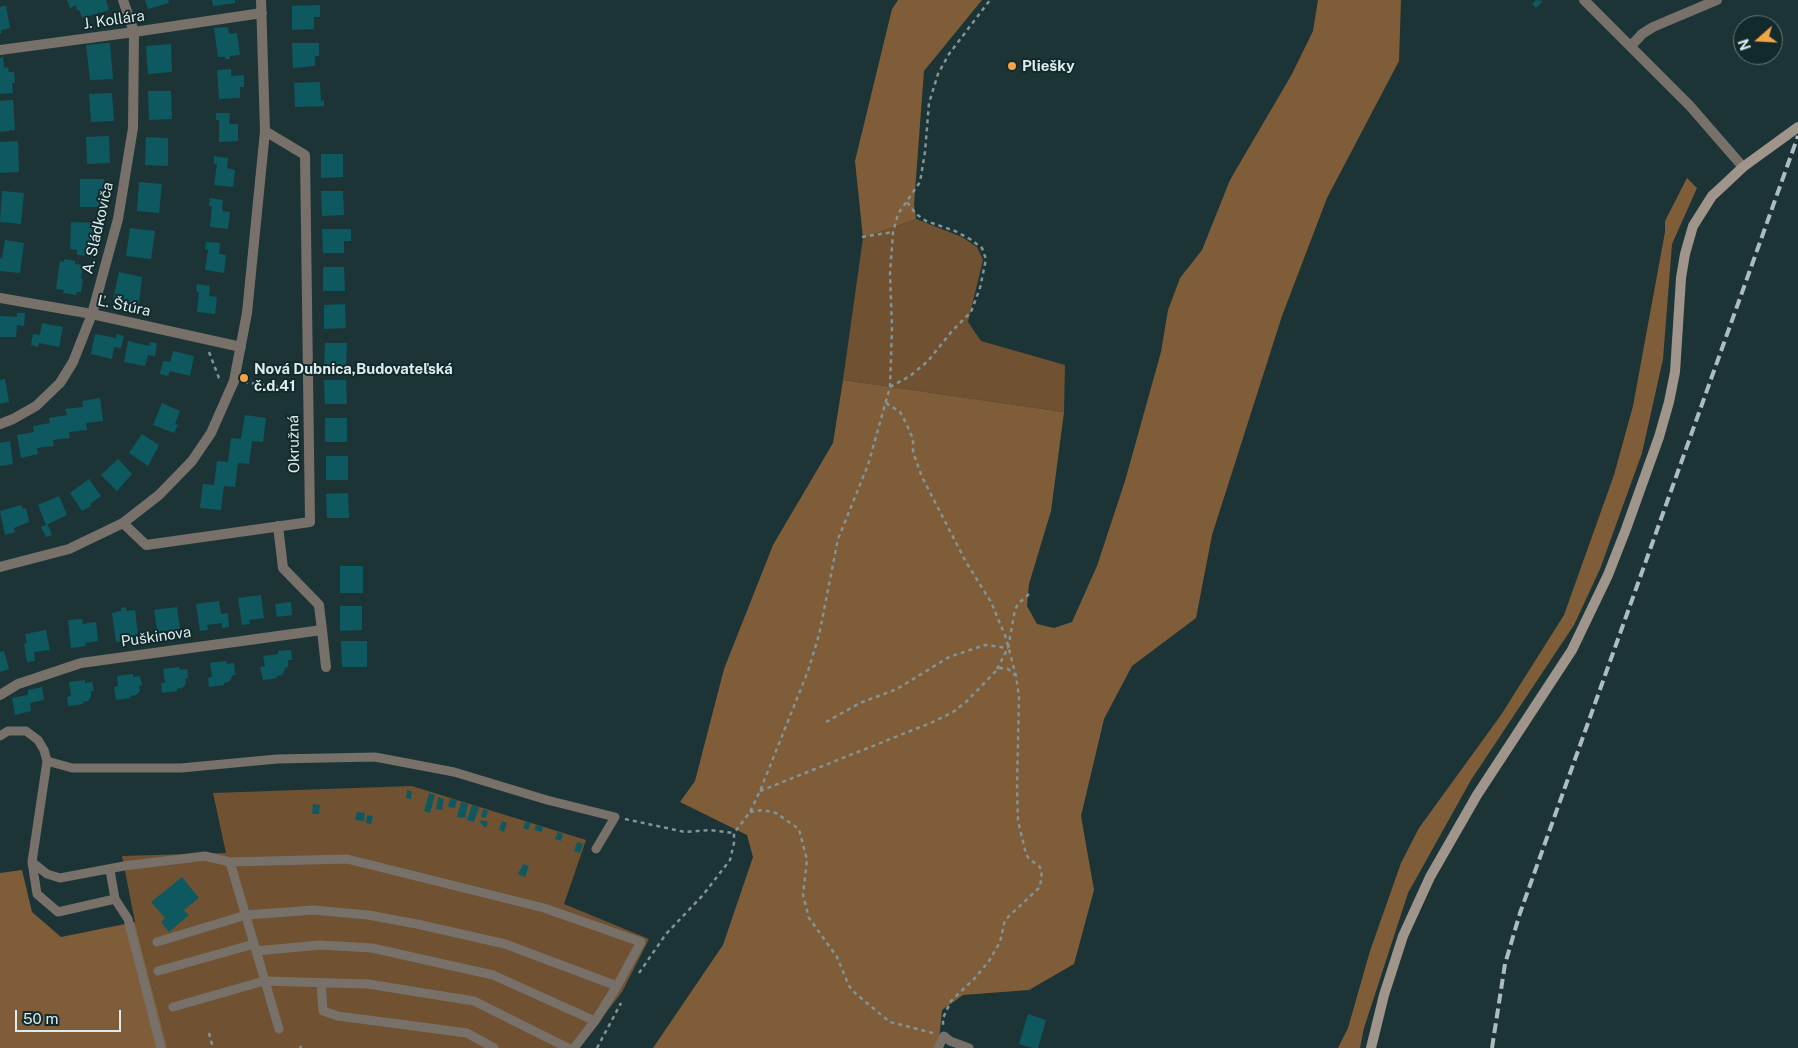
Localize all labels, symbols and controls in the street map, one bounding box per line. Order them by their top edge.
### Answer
street label: J. Kollára [82,7,146,33]
north arrow [1733,15,1783,65]
text: N [1735,37,1754,52]
place label: Pliešky [1022,57,1075,75]
marker: Pliešky [1006,60,1018,72]
street label: A. Sládkoviča [79,180,117,276]
street label: Ľ. Štúra [96,292,152,320]
place label: Nová Dubnica,Budovateľská č.d.41 [254,360,453,395]
marker: Nová Dubnica,Budovateľská č.d.41 [238,372,250,384]
street label: Okružná [284,415,304,473]
street label: Puškinova [120,623,192,651]
scale bar [18,1000,124,1032]
text: 50 m [23,1010,58,1027]

